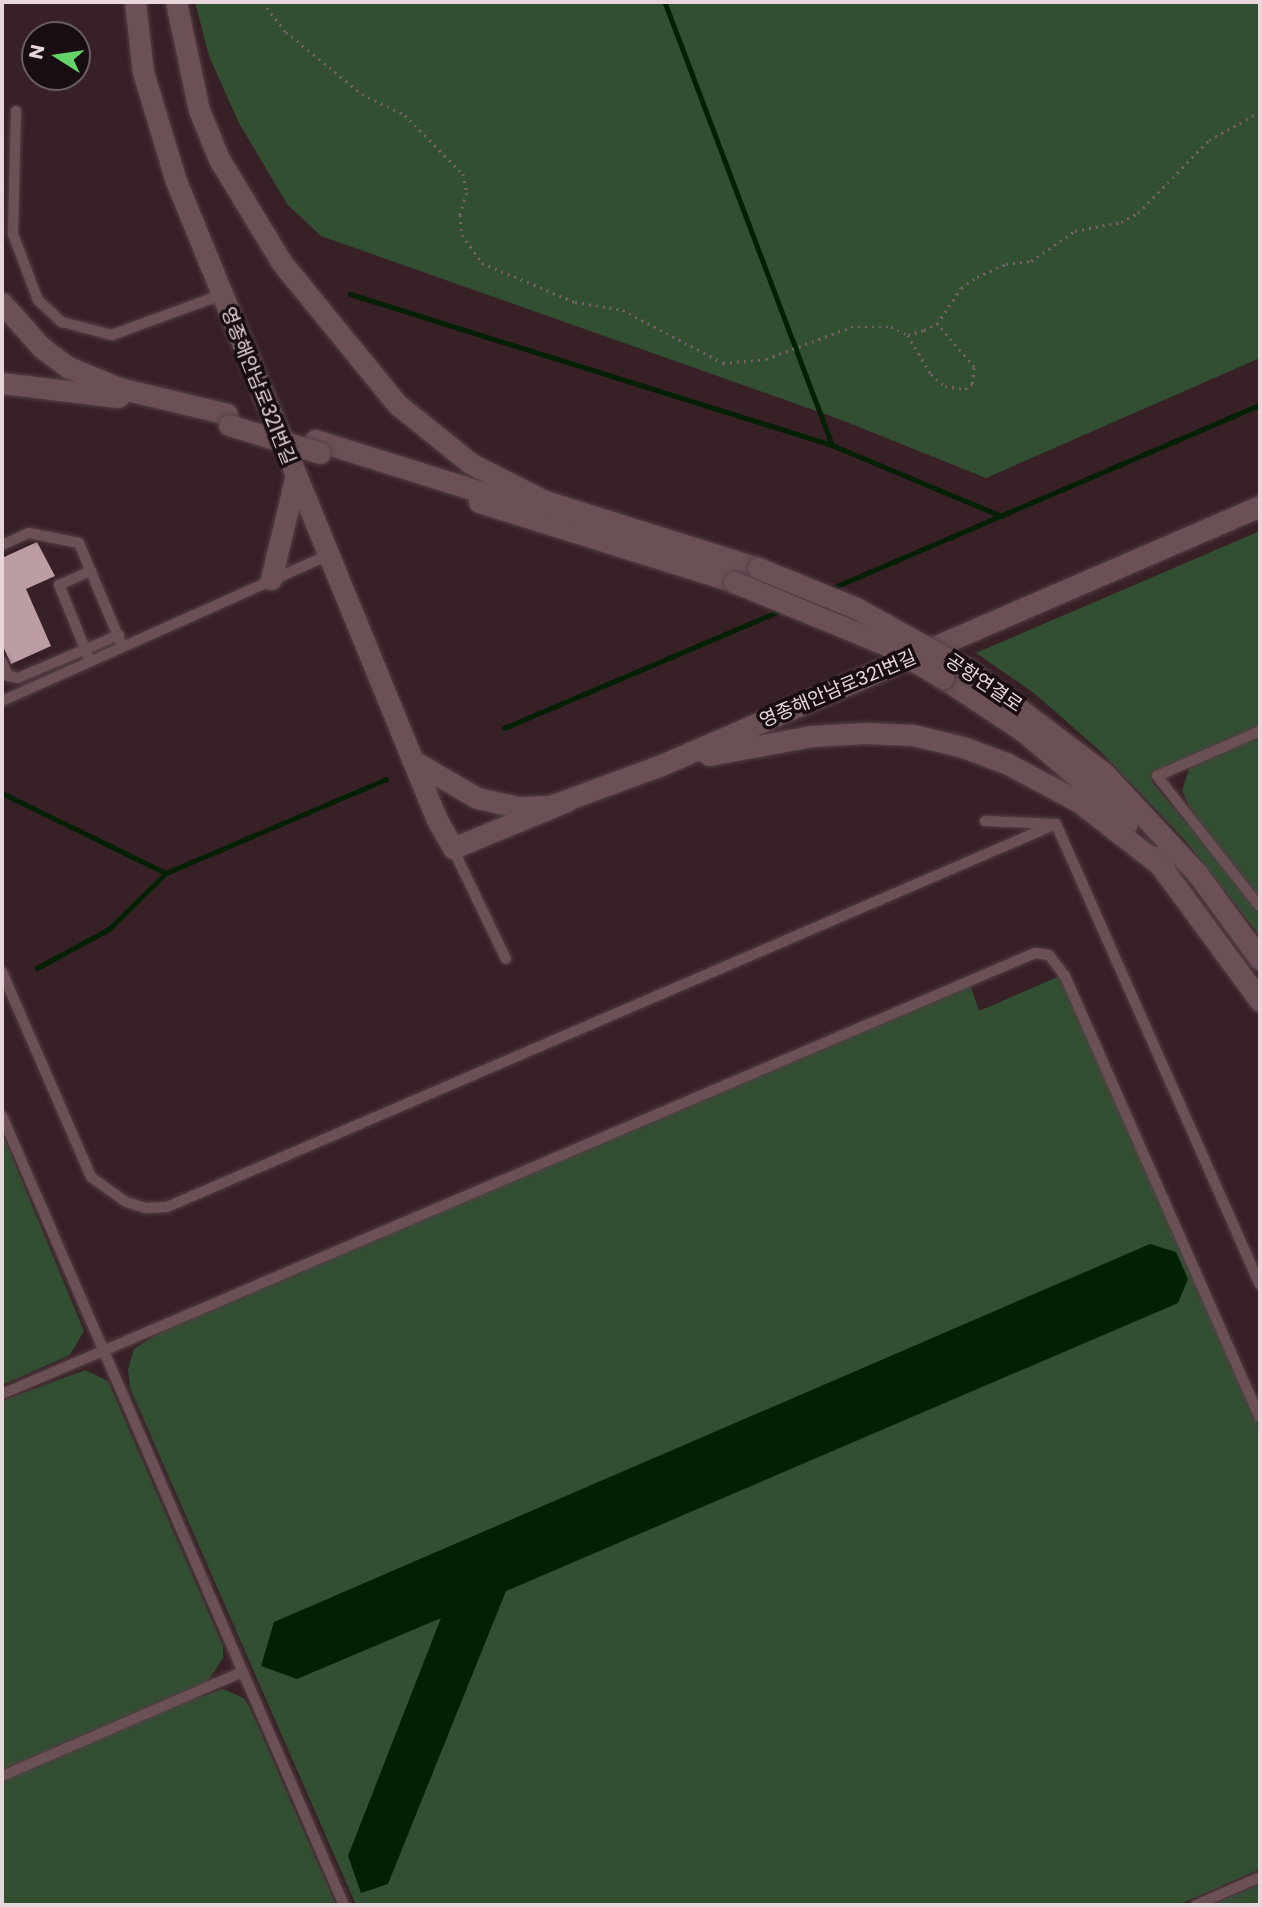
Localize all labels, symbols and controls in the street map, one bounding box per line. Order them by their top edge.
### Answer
north arrow [21,21,91,91]
text: N [22,42,52,62]
street label: 영종해안남로321번길 [216,304,300,468]
street label: 영종해안남로321번길 [756,646,920,732]
street label: 공항연결로 [941,649,1027,717]

